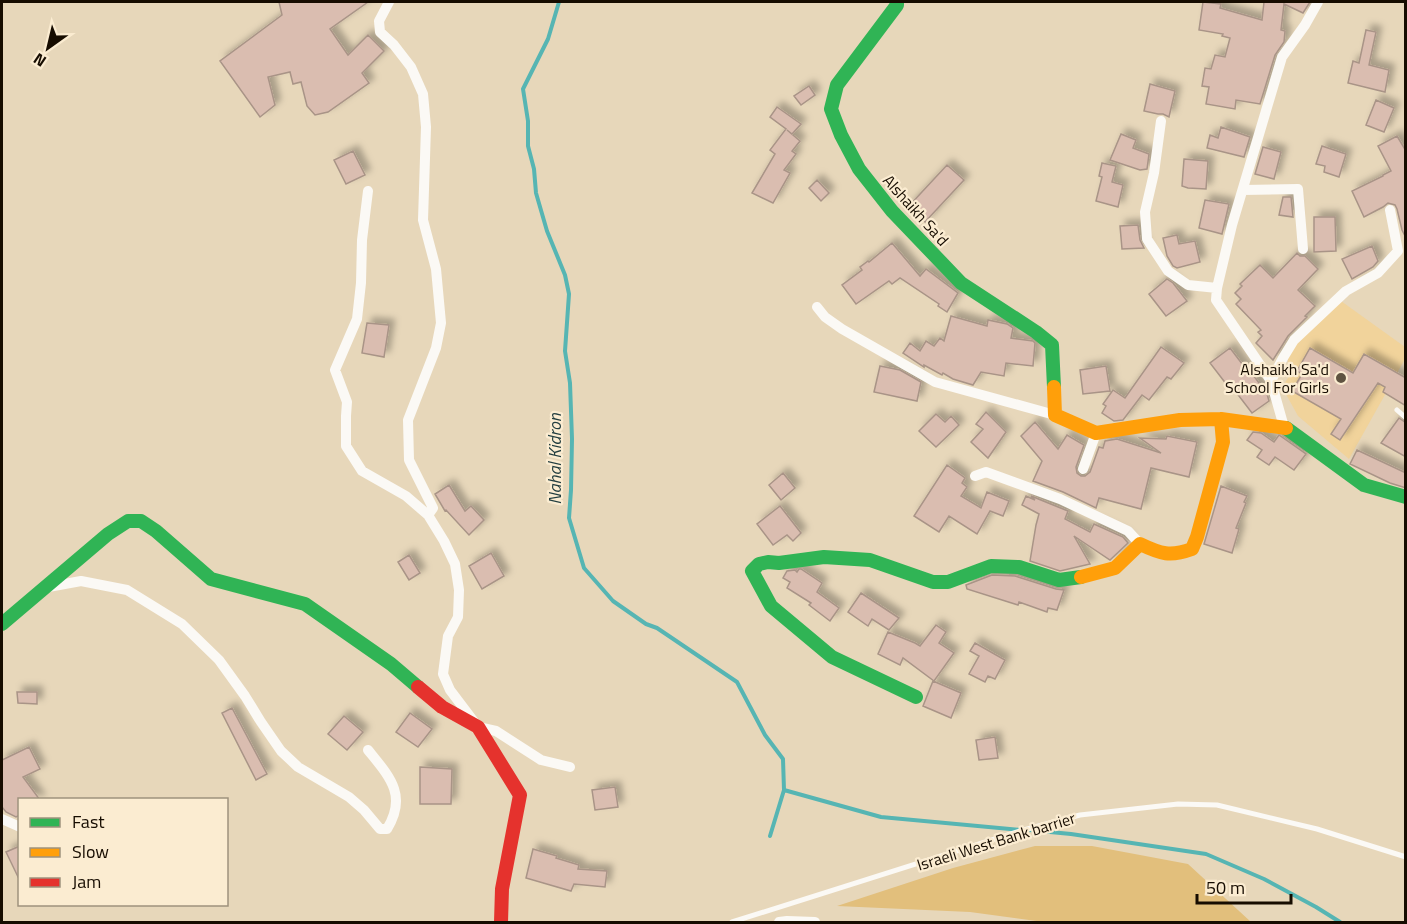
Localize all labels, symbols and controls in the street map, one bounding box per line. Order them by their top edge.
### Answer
north arrow [18,18,78,78]
text: N [28,47,51,73]
street label: Alshaikh Sa'd [877,169,955,251]
place label: Alshaikh Sa'd School For Girls [1225,357,1329,399]
marker: Alshaikh Sa'd School For Girls [1334,371,1348,385]
water label: Nahal Kidron [541,412,568,505]
legend [18,798,228,906]
street label: Israeli West Bank barrier [914,805,1079,877]
text: Fast [72,808,105,835]
text: Slow [72,838,109,865]
scale bar [1197,867,1292,905]
text: Jam [72,868,101,895]
text: 50 m [1206,874,1245,901]

